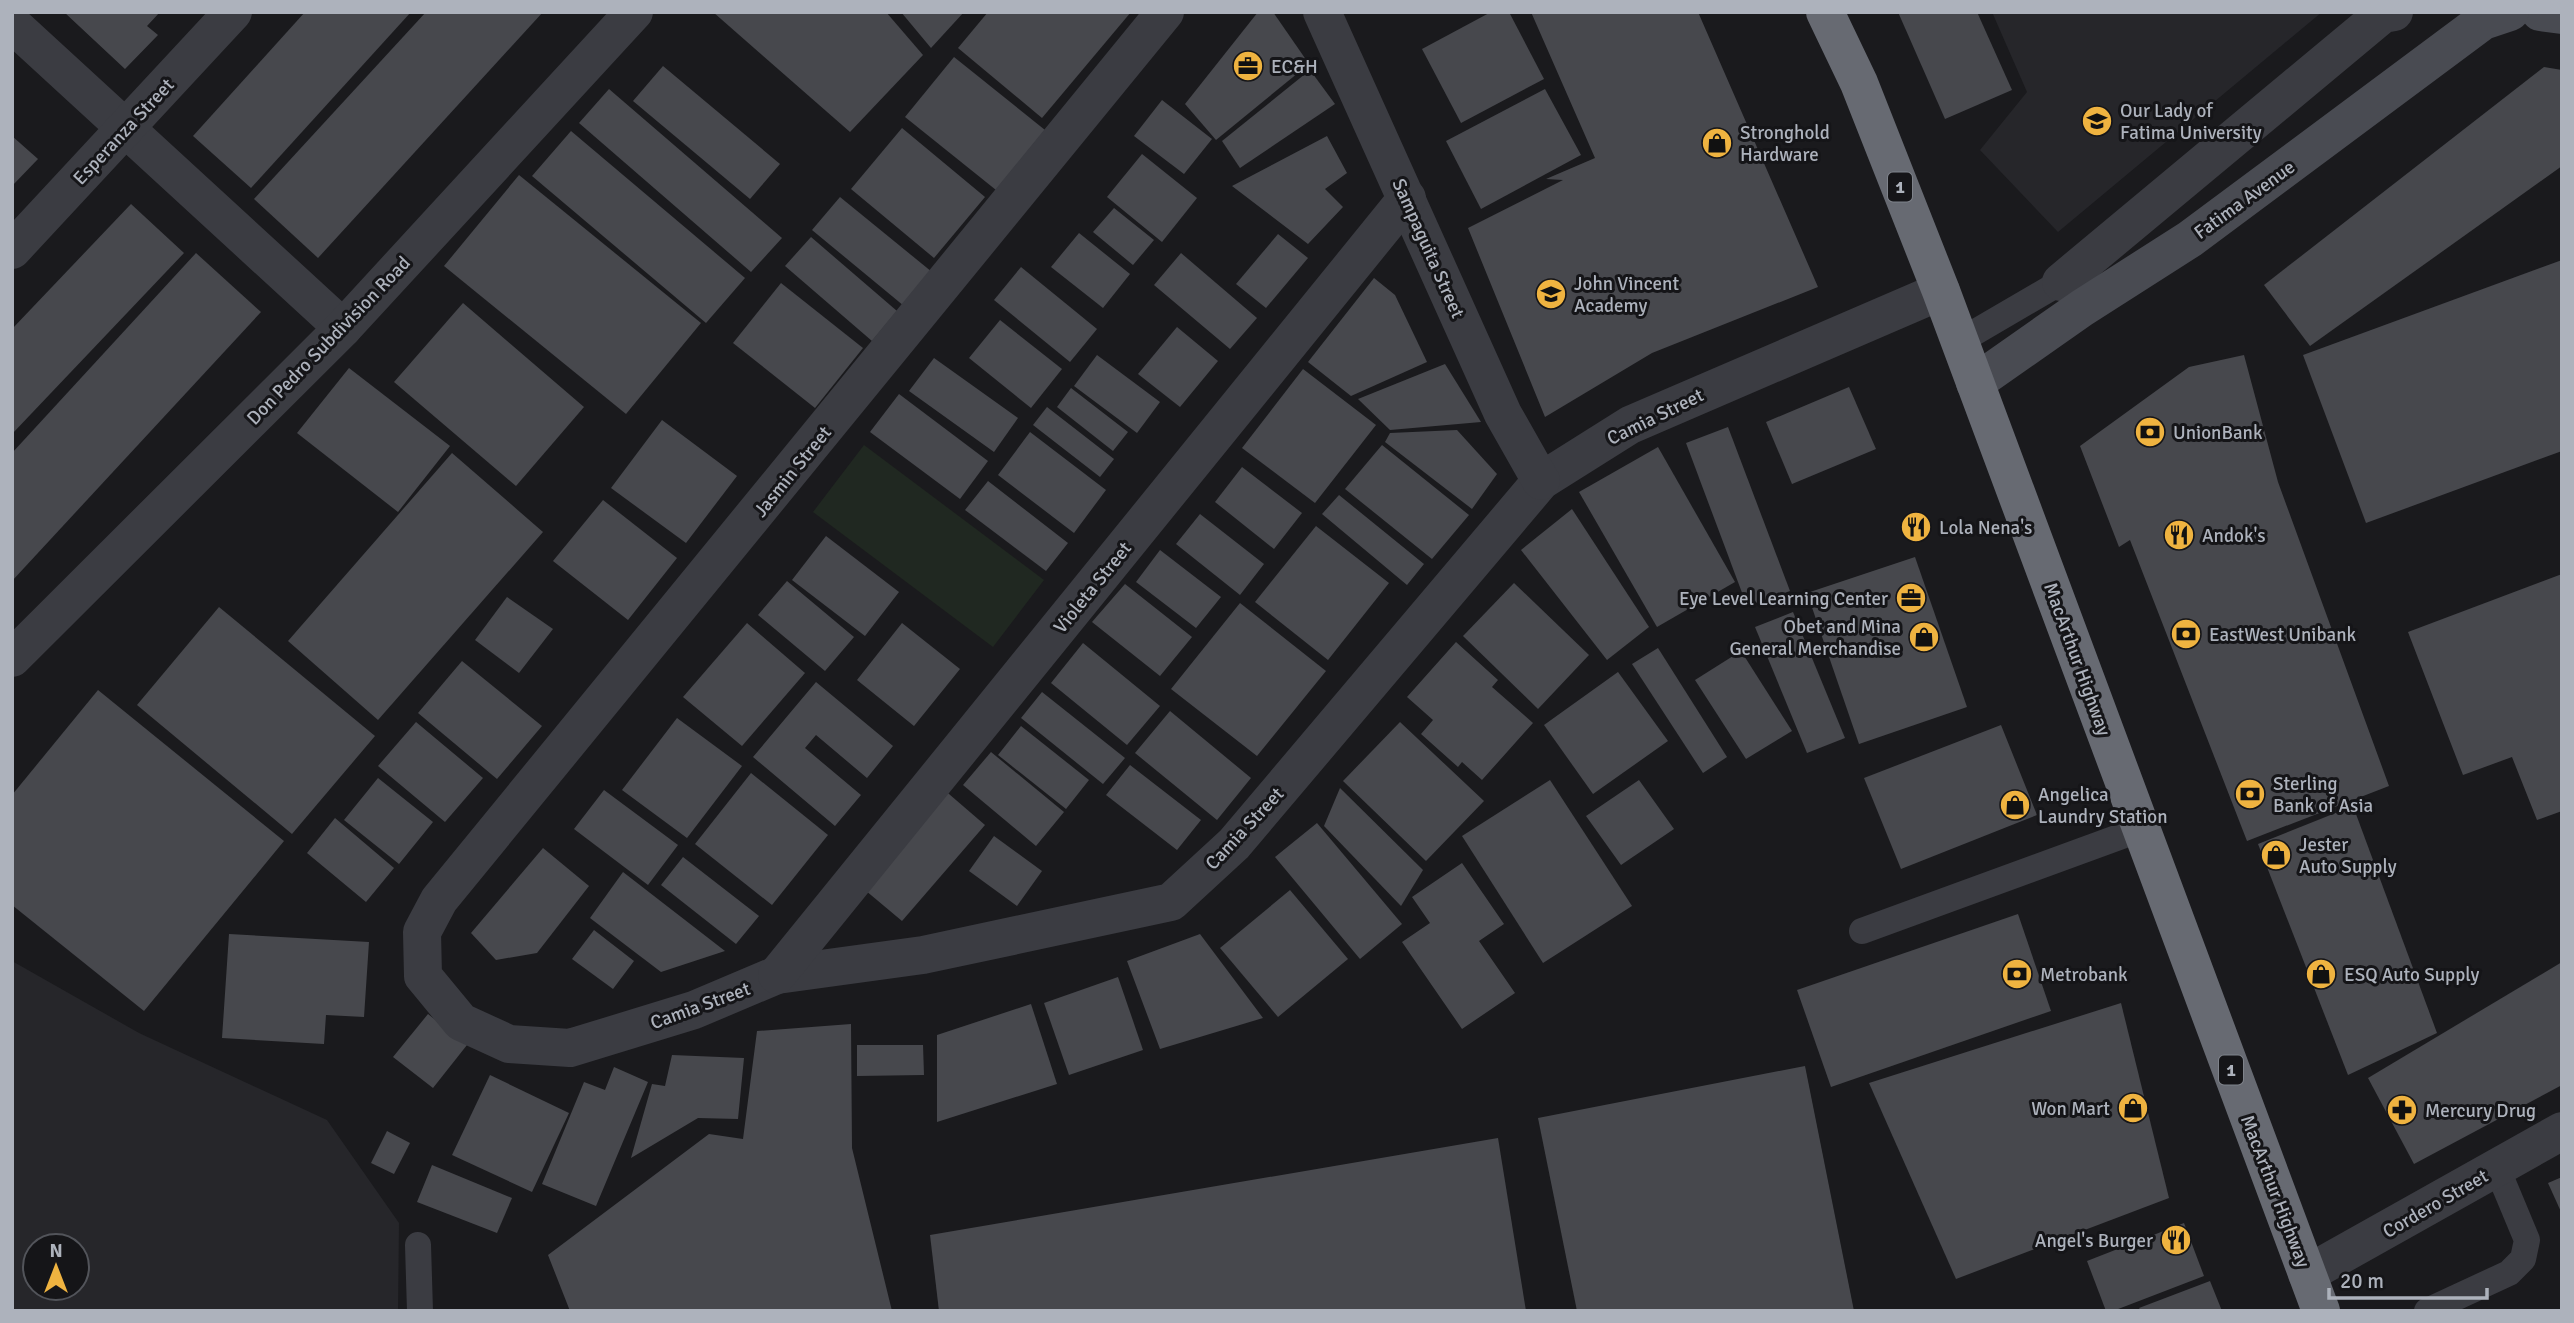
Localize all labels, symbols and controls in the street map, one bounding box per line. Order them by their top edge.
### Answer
office icon: EC&H [1231,49,1265,83]
place label: EC&H [1271,55,1318,79]
street label: Esperanza Street [68,73,180,190]
place label: Our Lady of Fatima University [2120,99,2262,145]
school or university icon: Our Lady of Fatima University [2080,104,2114,138]
place label: Stronghold Hardware [1740,121,1830,167]
shop icon: Stronghold Hardware [1700,126,1734,160]
street label: Fatima Avenue [2189,155,2300,245]
road number: 1 [1888,172,1912,202]
street label: Sampaguita Street [1387,175,1470,322]
street label: Don Pedro Subdivision Road [242,251,416,430]
place label: John Vincent Academy [1574,272,1679,318]
school or university icon: John Vincent Academy [1534,277,1568,311]
street label: Camia Street [1603,383,1708,451]
bank icon: UnionBank [2133,415,2167,449]
street label: Jasmin Street [749,421,837,522]
place label: UnionBank [2173,421,2263,445]
restaurant icon: Lola Nena's [1899,510,1933,544]
place label: Lola Nena's [1939,516,2032,540]
restaurant icon: Andok's [2162,518,2196,552]
place label: Andok's [2202,524,2266,548]
street label: Violeta Street [1049,537,1137,638]
street label: MacArthur Highway [2038,579,2116,739]
office icon: Eye Level Learning Center [1894,581,1928,615]
place label: Eye Level Learning Center [1679,587,1888,611]
place label: Obet and Mina General Merchandise [1729,615,1901,661]
bank icon: EastWest Unibank [2169,617,2203,651]
shop icon: Obet and Mina General Merchandise [1907,620,1941,654]
place label: EastWest Unibank [2209,623,2357,647]
place label: Sterling Bank of Asia [2273,772,2373,818]
bank icon: Sterling Bank of Asia [2233,777,2267,811]
street label: Camia Street [1200,782,1289,875]
place label: Angelica Laundry Station [2038,783,2168,829]
shop icon: Angelica Laundry Station [1998,788,2032,822]
place label: Jester Auto Supply [2299,833,2397,879]
shop icon: Jester Auto Supply [2259,838,2293,872]
bank icon: Metrobank [2000,957,2034,991]
shop icon: ESQ Auto Supply [2304,957,2338,991]
place label: Metrobank [2040,963,2128,987]
place label: ESQ Auto Supply [2344,963,2480,987]
street label: Camia Street [647,977,754,1035]
road number: 1 [2219,1056,2243,1084]
shop icon: Won Mart [2116,1091,2150,1125]
pharmacy icon: Mercury Drug [2385,1093,2419,1127]
place label: Won Mart [2031,1097,2110,1121]
place label: Mercury Drug [2425,1099,2536,1123]
street label: MacArthur Highway [2235,1112,2315,1271]
street label: Cordero Street [2378,1164,2493,1244]
restaurant icon: Angel's Burger [2159,1223,2193,1257]
place label: Angel's Burger [2035,1229,2153,1253]
north arrow [21,1232,91,1302]
text: N [49,1239,63,1263]
scale bar [2329,1256,2486,1300]
text: 20 m [2340,1268,2384,1294]

